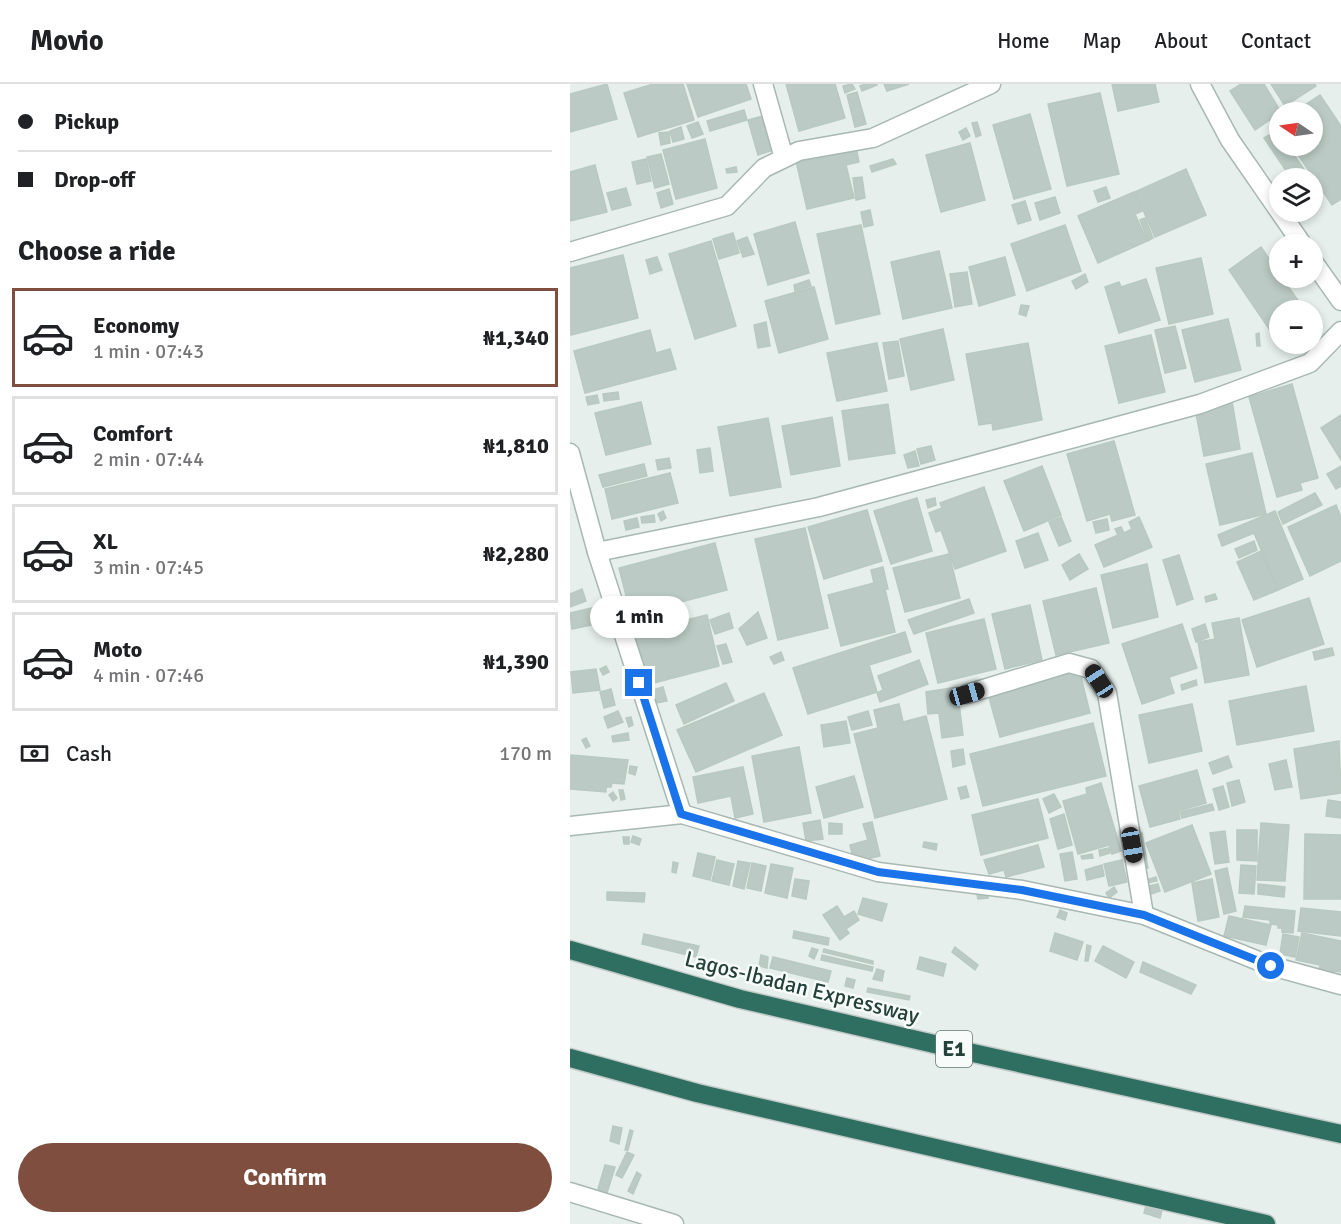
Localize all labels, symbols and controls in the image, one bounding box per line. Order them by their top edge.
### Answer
text: Movio [30,24,104,58]
text: Home [997,28,1050,54]
text: Map [1083,28,1121,54]
text: About [1154,28,1208,54]
text: Contact [1241,28,1311,54]
north arrow [1269,102,1323,156]
map controls [1269,102,1323,354]
text: Pickup [54,108,119,135]
text: Drop-off [54,166,135,193]
button: layers [1269,168,1323,222]
button: + [1269,234,1323,288]
text: Choose a ride [18,235,176,268]
button: − [1269,300,1323,354]
icon: car [21,311,75,365]
text: Economy [93,312,179,339]
text: ₦1,340 [483,324,549,351]
text: 1 min · 07:43 [93,339,204,364]
icon: car [21,419,75,473]
text: Comfort [93,420,173,447]
text: ₦1,810 [483,432,549,459]
text: 2 min · 07:44 [93,447,204,472]
icon: car [21,527,75,581]
text: XL [93,528,118,555]
text: ₦2,280 [483,540,549,567]
text: 3 min · 07:45 [93,555,204,580]
callout: 1 min [590,596,688,638]
text: 1 min [615,604,664,629]
icon: car [21,635,75,689]
text: Moto [93,636,142,663]
text: ₦1,390 [483,648,549,675]
car [1082,661,1116,701]
text: 4 min · 07:46 [93,663,204,688]
route end [625,669,652,696]
car [947,680,987,708]
icon: cash [18,737,51,770]
text: Cash [66,740,112,767]
text: 170 m [499,741,552,766]
car [1120,826,1144,864]
street label: Lagos-Ibadan Expressway [682,945,923,1029]
route start [1257,952,1284,979]
road number: E1 [936,1031,972,1067]
button: Confirm [18,1143,552,1212]

